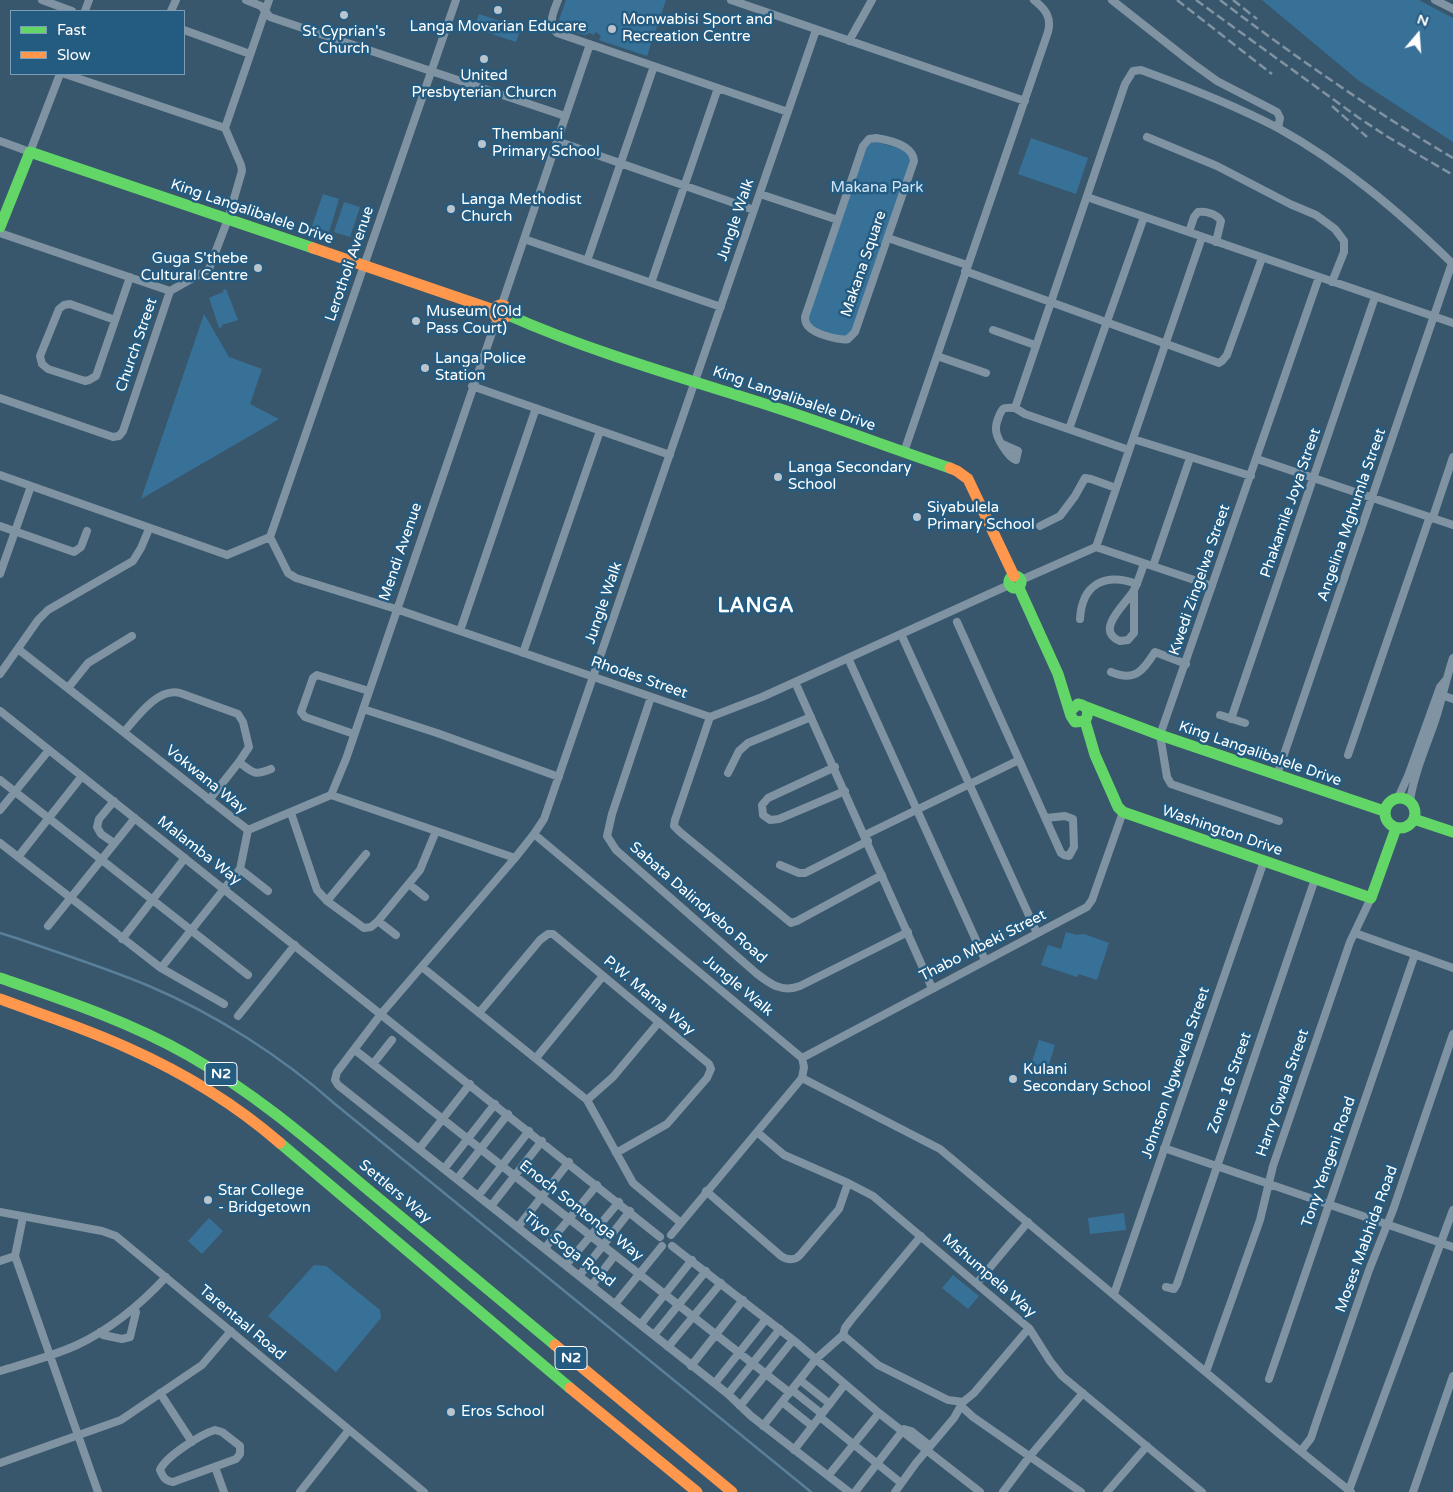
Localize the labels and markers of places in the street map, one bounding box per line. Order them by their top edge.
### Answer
marker: Langa Movarian Educare [492,4,504,16]
marker: St Cyprian's Church [338,9,350,21]
place label: Monwabisi Sport and Recreation Centre [622,11,773,46]
place label: Langa Movarian Educare [410,18,586,36]
place label: St Cyprian's Church [302,23,386,58]
marker: Monwabisi Sport and Recreation Centre [606,23,618,35]
marker: United Presbyterian Churcn [478,53,490,65]
place label: United Presbyterian Churcn [411,67,557,102]
place label: Thembani Primary School [492,126,600,161]
marker: Thembani Primary School [476,138,488,150]
place label: Langa Methodist Church [461,191,582,226]
marker: Langa Methodist Church [445,203,457,215]
place label: Guga S'thebe Cultural Centre [141,250,248,285]
marker: Guga S'thebe Cultural Centre [252,262,264,274]
place label: Museum (Old Pass Court) [426,303,522,338]
marker: Museum (Old Pass Court) [410,315,422,327]
place label: Langa Police Station [435,350,526,385]
marker: Langa Police Station [419,362,431,374]
place label: Langa Secondary School [788,459,912,494]
marker: Langa Secondary School [772,471,784,483]
place label: Siyabulela Primary School [927,499,1035,534]
marker: Siyabulela Primary School [911,511,923,523]
place label: Kulani Secondary School [1023,1061,1151,1096]
marker: Kulani Secondary School [1007,1073,1019,1085]
place label: Star College - Bridgetown [218,1182,311,1217]
marker: Star College - Bridgetown [202,1194,214,1206]
place label: Eros School [461,1403,545,1421]
marker: Eros School [445,1406,457,1418]

